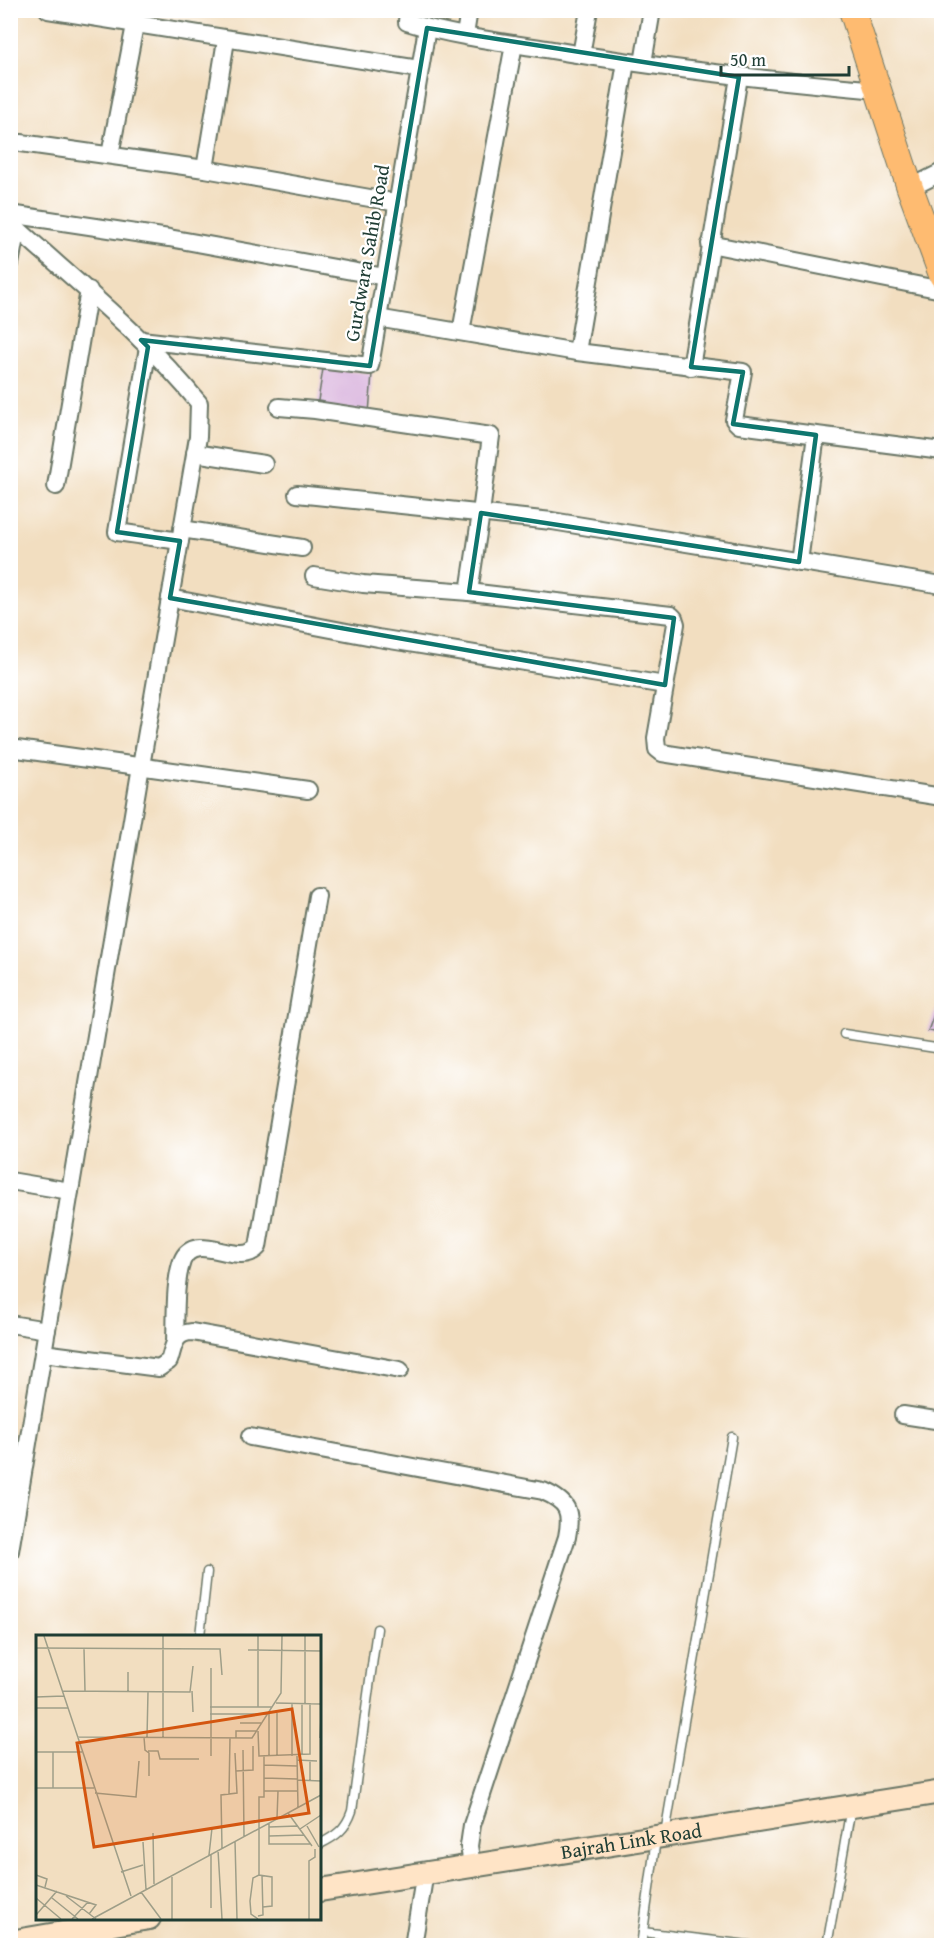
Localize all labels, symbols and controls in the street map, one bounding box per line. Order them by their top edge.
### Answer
scale bar [721,39,848,77]
text: 50 m [730,46,766,73]
street label: Gurdwara Sahib Road [337,162,396,344]
inset map [36,1635,321,1920]
street label: Bajrah Link Road [559,1815,704,1866]

